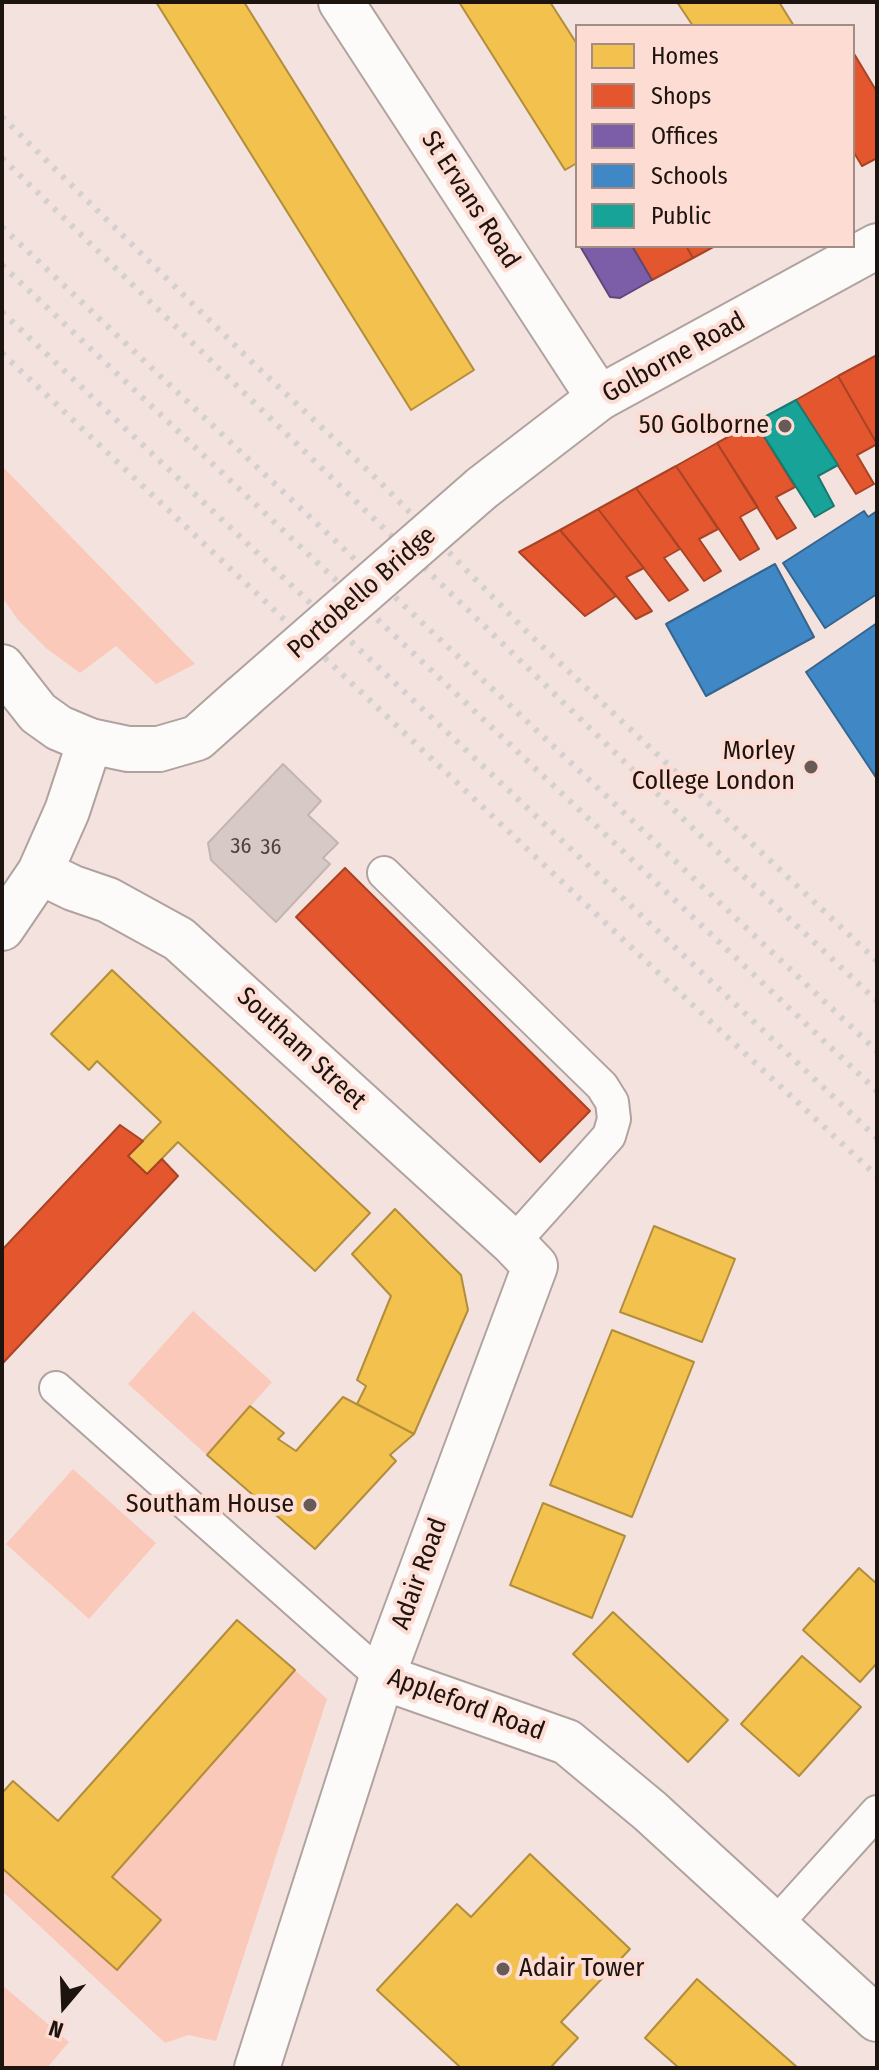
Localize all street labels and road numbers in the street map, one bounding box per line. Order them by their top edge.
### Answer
street label: St Ervans Road [414,126,526,274]
street label: Golborne Road [597,306,751,410]
street label: Portobello Bridge [282,520,442,666]
street label: Southam Street [230,981,372,1117]
street label: Adair Road [386,1514,454,1634]
street label: Appleford Road [383,1662,549,1748]

